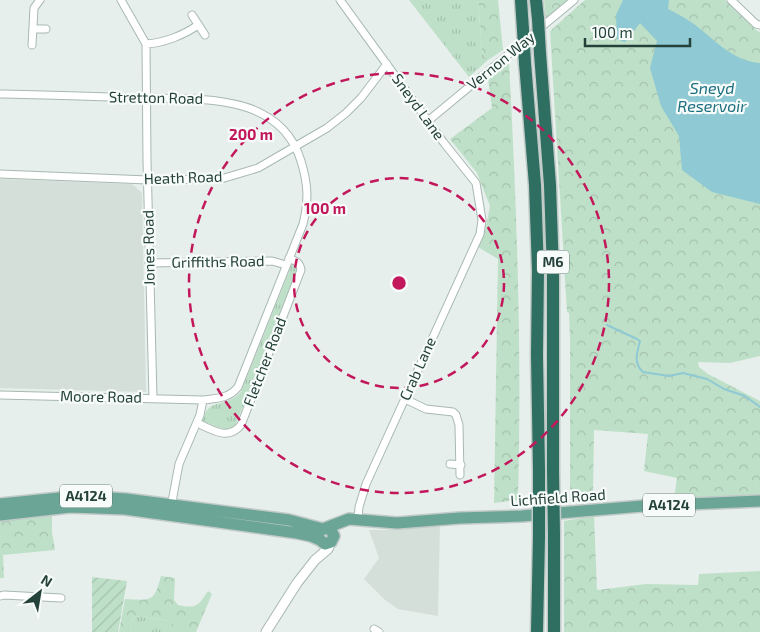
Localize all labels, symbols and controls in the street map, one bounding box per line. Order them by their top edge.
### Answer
scale bar [585,15,690,47]
text: 100 m [592,23,633,41]
street label: Vernon Way [463,27,538,93]
street label: Sneyd Lane [389,70,449,143]
water label: Sneyd Reservoir [677,78,747,115]
street label: Stretton Road [109,87,203,107]
text: 200 m [229,125,273,143]
street label: Heath Road [143,167,223,187]
text: 100 m [304,199,346,217]
street label: Jones Road [138,210,158,286]
road number: M6 [537,250,569,274]
street label: Griffiths Road [171,251,265,271]
centre of rings [390,274,408,292]
street label: Fletcher Road [239,315,289,409]
street label: Crab Lane [395,334,439,403]
street label: Moore Road [60,386,142,406]
road number: A4124 [60,484,112,508]
street label: Lichfield Road [510,485,606,509]
road number: A4124 [643,494,695,516]
north arrow [15,567,65,617]
text: N [38,571,56,590]

